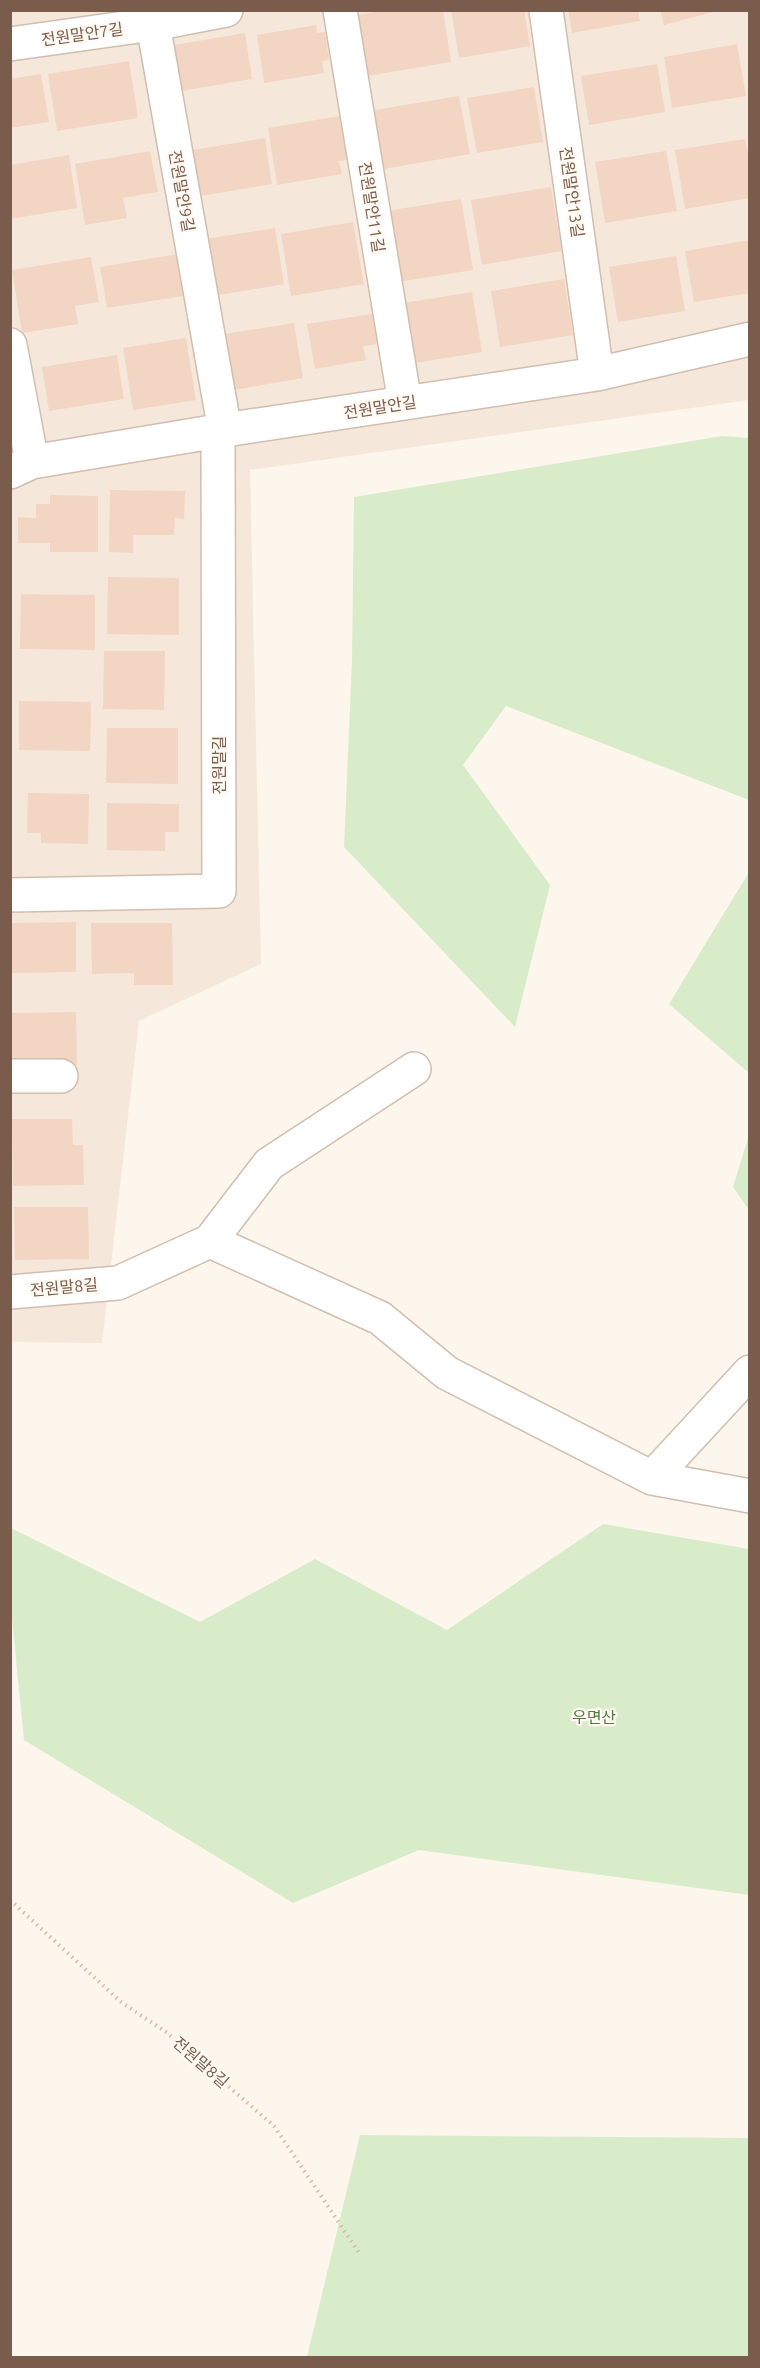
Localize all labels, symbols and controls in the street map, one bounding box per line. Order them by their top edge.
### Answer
street label: 전원말안7길 [40,19,124,49]
street label: 전원말안13길 [557,145,587,239]
street label: 전원말안9길 [166,149,198,233]
street label: 전원말안11길 [356,160,388,254]
street label: 전원말안길 [342,392,418,422]
street label: 전원말길 [210,736,228,794]
street label: 전원말8길 [29,1275,99,1299]
park label: 우면산 [572,1708,616,1726]
street label: 전원말8길 [169,2033,233,2091]

